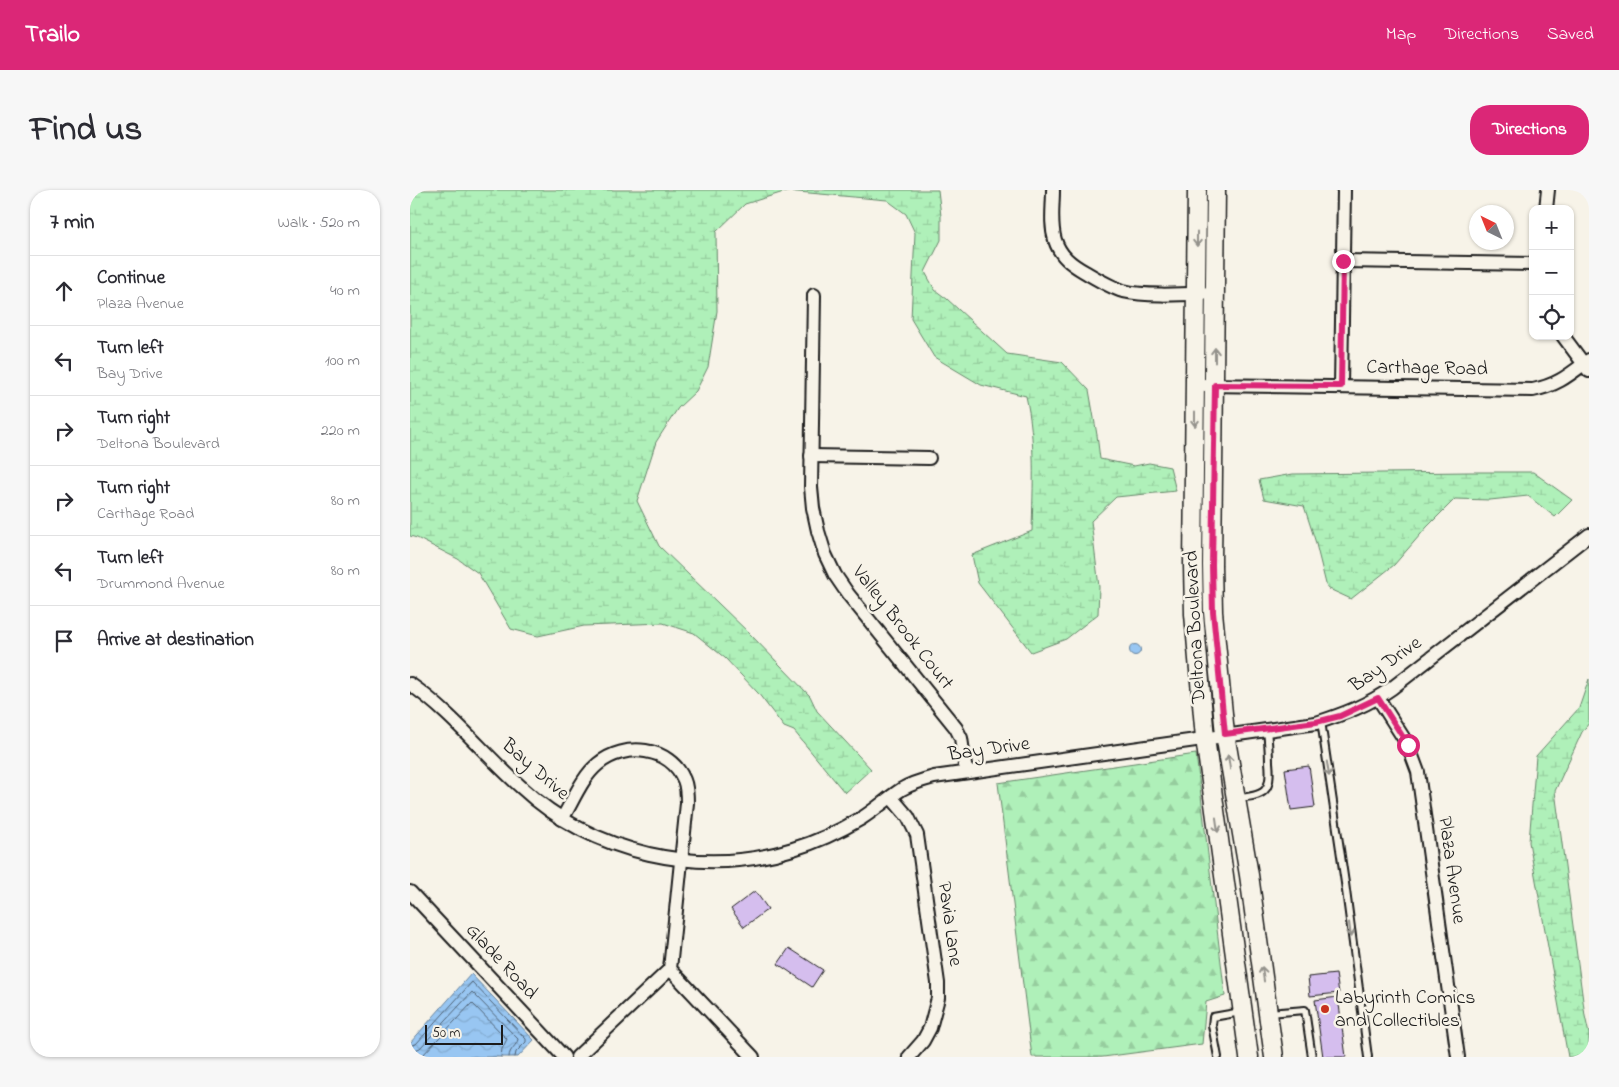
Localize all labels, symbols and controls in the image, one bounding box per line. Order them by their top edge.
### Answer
text: Trailo [25,18,80,53]
text: Map [1386,22,1416,48]
text: Directions [1444,22,1519,48]
text: Saved [1547,22,1594,48]
text: Find us [30,105,142,156]
button: Directions [1470,105,1589,155]
north arrow [1469,205,1514,250]
map controls [1529,205,1574,340]
button: + [1529,205,1574,250]
text: 7 min [50,208,94,238]
text: Walk · 520 m [277,211,360,235]
one-way arrow [1192,230,1202,246]
route end [1332,250,1355,273]
button: − [1529,250,1574,295]
text: Continue [97,265,165,292]
icon: ahead [50,277,78,305]
text: 40 m [330,279,360,303]
text: Plaza Avenue [97,292,184,316]
button: locate [1529,295,1574,340]
text: Turn left [97,335,164,362]
icon: left [50,347,78,375]
one-way arrow [1210,347,1220,364]
text: 100 m [325,349,360,373]
street label: Carthage Road [1366,353,1488,386]
text: Bay Drive [97,362,163,386]
text: Turn right [97,405,170,432]
one-way arrow [1190,410,1200,426]
icon: right [50,417,78,445]
text: 220 m [321,419,360,443]
text: Deltona Boulevard [97,432,220,456]
text: Turn right [97,475,170,502]
icon: right [50,487,78,515]
text: 80 m [331,489,360,513]
text: Carthage Road [97,502,194,526]
text: Turn left [97,545,164,572]
street label: Deltona Boulevard [1178,550,1215,705]
icon: left [50,557,78,585]
text: 80 m [331,559,360,583]
street label: Valley Brook Court [843,559,960,697]
text: Drummond Avenue [97,572,225,596]
icon: arrive [50,627,78,655]
text: Arrive at destination [97,627,254,654]
street label: Bay Drive [1343,630,1428,701]
street label: Bay Drive [945,730,1032,770]
street label: Bay Drive [494,731,576,808]
route start [1397,734,1420,757]
one-way arrow [1224,754,1234,770]
one-way arrow [1323,761,1333,777]
street label: Plaza Avenue [1429,814,1473,926]
one-way arrow [1212,817,1222,833]
street label: Pavia Lane [929,880,969,968]
street label: Glade Road [458,917,544,1007]
one-way arrow [1345,922,1355,938]
one-way arrow [1257,966,1267,982]
place label: Labyrinth Comics and Collectibles [1335,984,1475,1036]
marker: Labyrinth Comics and Collectibles [1319,1003,1331,1015]
scale bar [425,1022,502,1045]
text: 50 m [432,1023,460,1044]

